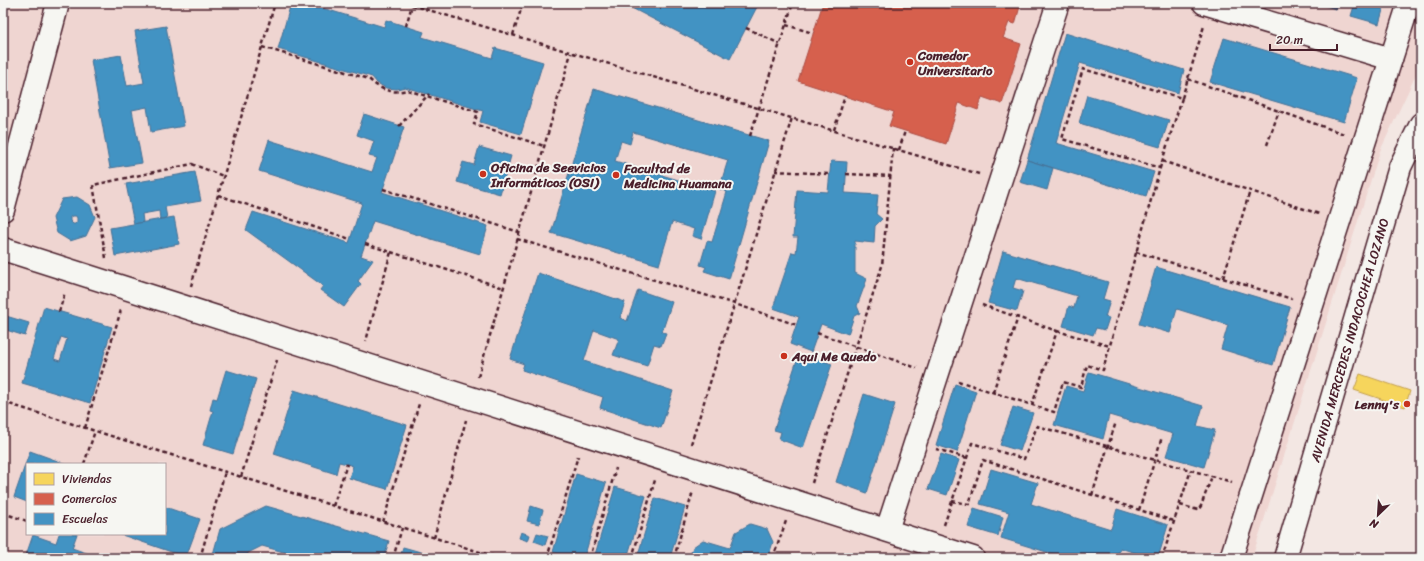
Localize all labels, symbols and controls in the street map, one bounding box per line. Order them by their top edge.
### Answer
scale bar [1270,26,1337,52]
text: 20 m [1276,29,1303,51]
place label: Comedor Universitario [917,44,993,82]
marker: Comedor Universitario [905,57,915,67]
place label: Oficina de Seevicios Informáticos (OSI) [490,156,606,194]
place label: Facultad de Medicina Huamana [623,157,732,195]
marker: Oficina de Seevicios Informáticos (OSI) [478,169,488,179]
marker: Facultad de Medicina Huamana [611,170,621,180]
street label: AVENIDA MERCEDES INDACOCHEA LOZANO [1303,215,1395,466]
place label: Aqui Me Quedo [791,345,877,368]
marker: Aqui Me Quedo [779,351,789,361]
place label: Lenny's [1355,393,1400,416]
marker: Lenny's [1402,399,1412,409]
legend [26,463,166,535]
text: Viviendas [62,468,112,490]
text: Comercios [62,488,117,510]
north arrow [1358,495,1398,535]
text: Escuelas [62,508,108,530]
text: N [1366,513,1382,534]

